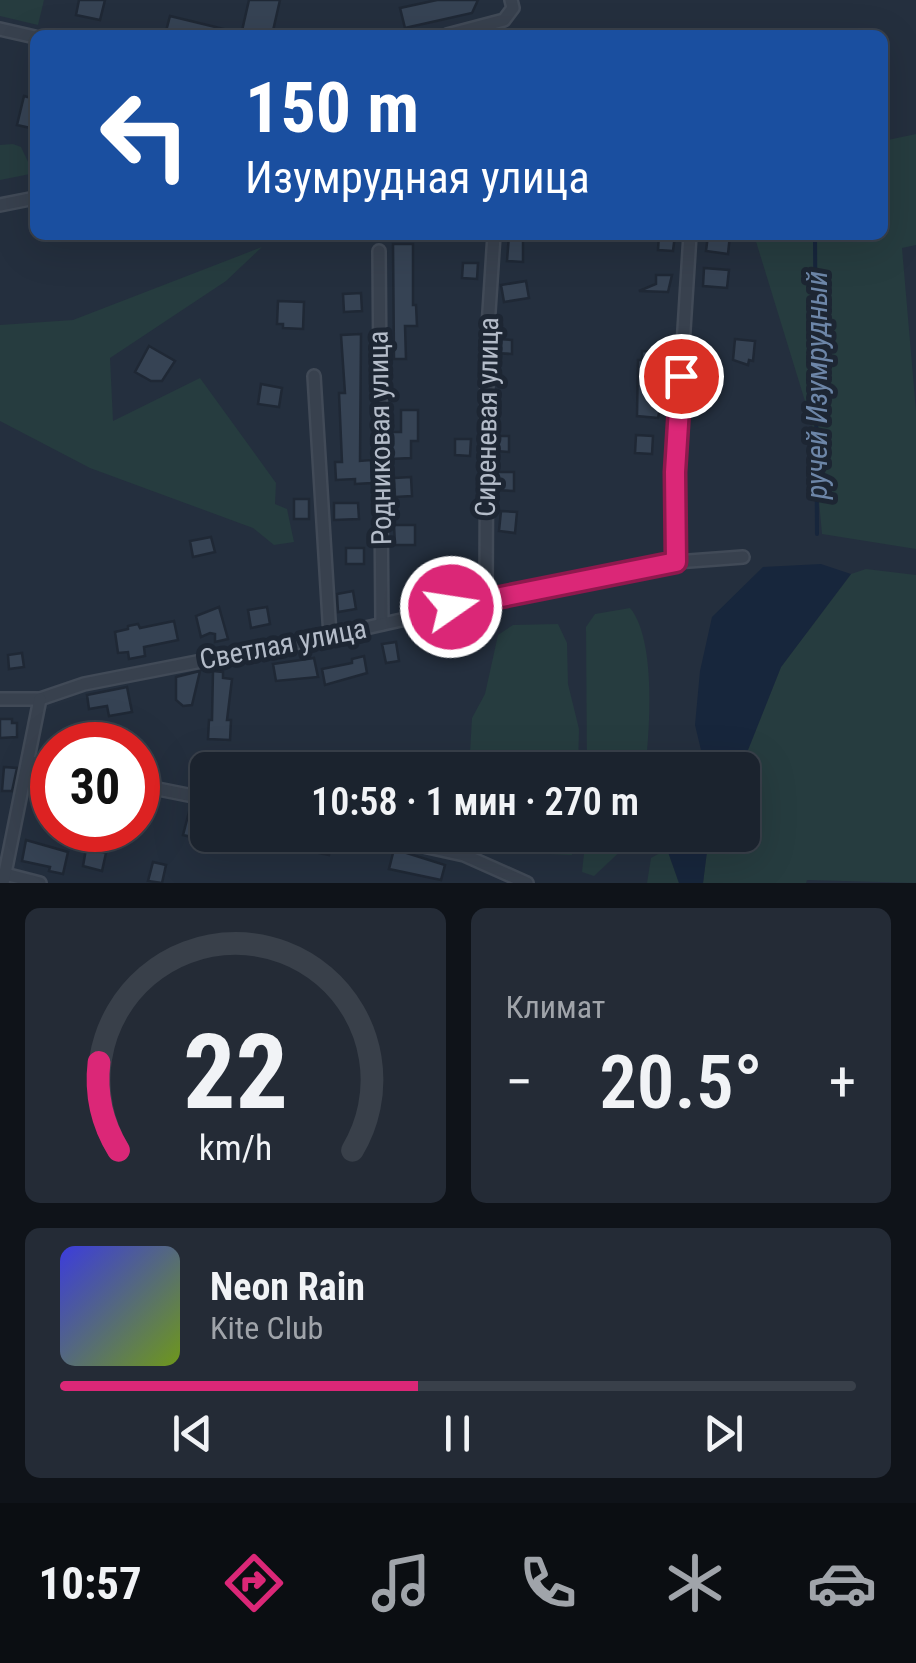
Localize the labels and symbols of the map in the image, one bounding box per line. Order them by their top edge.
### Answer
water label: ручей Изумрудный [799,271,834,500]
street label: Сиреневая улица [469,317,505,517]
street label: Родниковая улица [362,331,398,545]
pin [639,334,724,419]
position arrow [399,555,503,659]
street label: Светлая улица [197,612,369,676]
speed limit sign: 30 [30,722,160,852]

